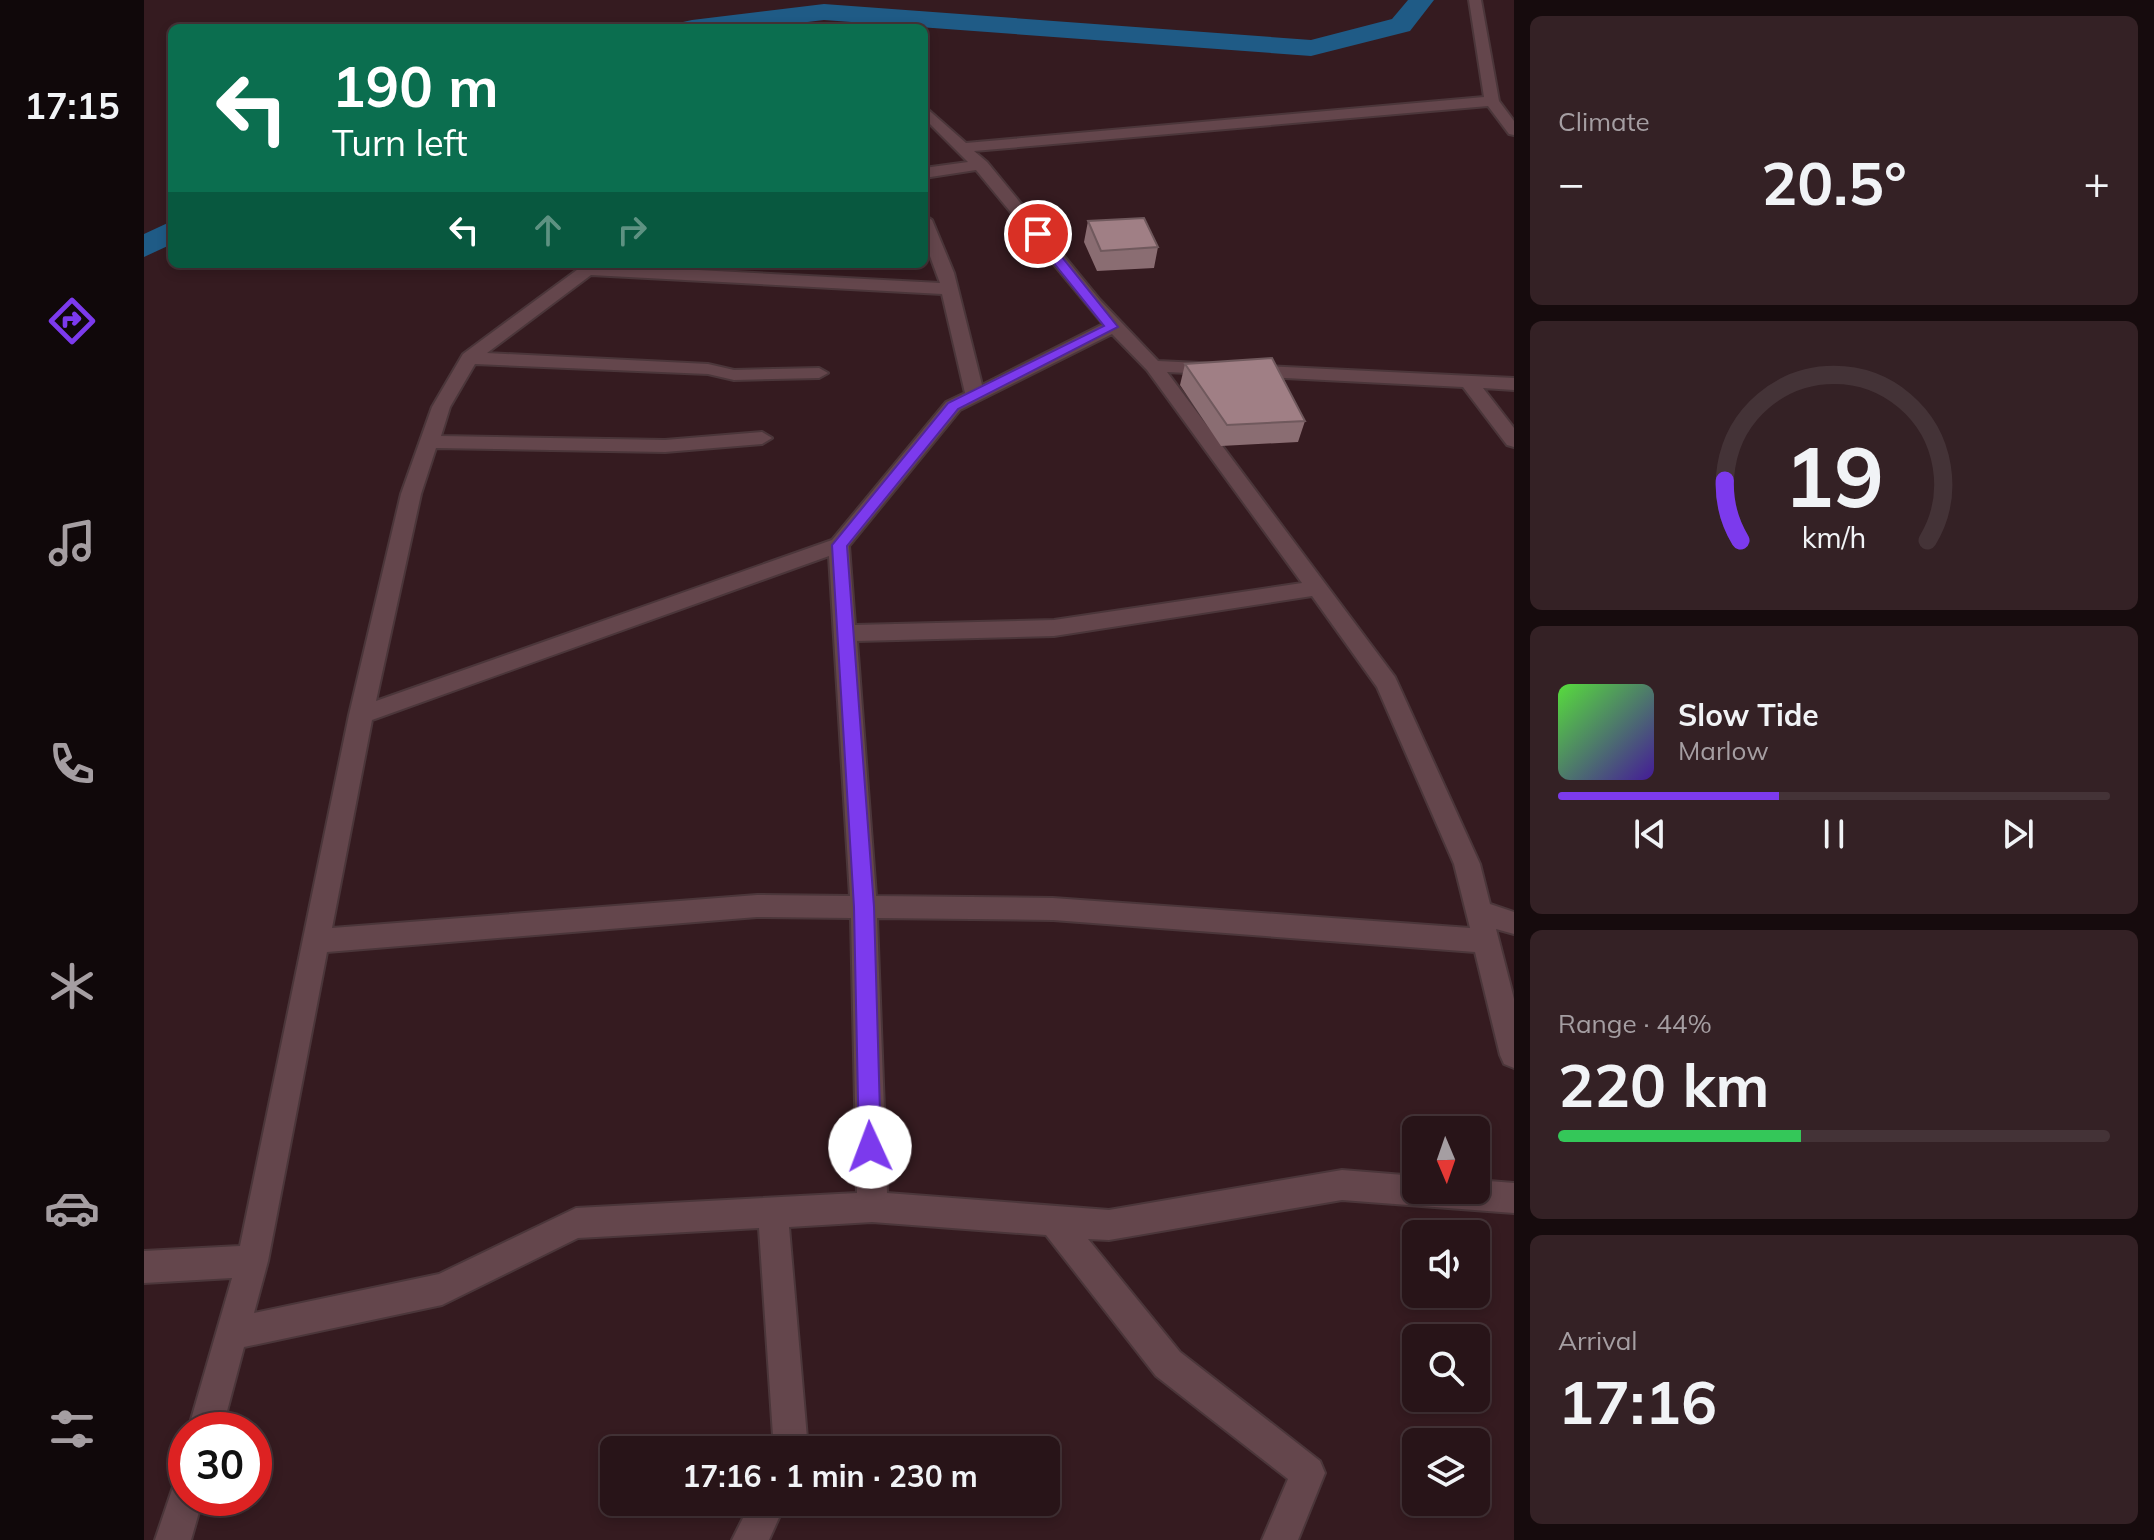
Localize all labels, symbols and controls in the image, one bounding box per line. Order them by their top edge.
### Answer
text: 190 m [332,51,499,121]
icon: left [200,56,304,160]
text: 17:15 [24,83,120,128]
text: Climate [1558,105,1650,138]
text: Turn left [332,120,468,165]
text: 20.5° [1761,145,1907,220]
text: − [1558,155,1584,210]
text: + [2084,155,2110,210]
pin [1004,200,1072,268]
icon: left [442,208,486,252]
icon: ahead [526,208,570,252]
icon: right [610,208,654,252]
icon: arrive [1016,212,1060,256]
icon: directions [44,293,100,349]
text: 19 [1784,423,1884,528]
icon: music [44,515,100,571]
text: km/h [1802,519,1866,555]
text: Slow Tide [1678,696,1819,734]
text: Marlow [1678,734,1769,767]
icon: phone [44,736,100,792]
icon: previous [1628,812,1672,856]
icon: pause [1812,812,1856,856]
icon: next [1996,812,2040,856]
icon: climate [44,958,100,1014]
text: Range · 44% [1558,1007,1712,1040]
text: 220 km [1558,1047,1770,1122]
position arrow [828,1105,912,1189]
north arrow [1402,1116,1490,1204]
map controls [1402,1116,1490,1516]
icon: car [44,1180,100,1236]
button: sound [1402,1220,1490,1308]
button: search [1402,1324,1490,1412]
text: Arrival [1558,1324,1638,1357]
text: 17:16 [1558,1364,1717,1439]
icon: filters [44,1401,100,1457]
speed limit sign: 30 [168,1412,272,1516]
button: layers [1402,1428,1490,1516]
text: 17:16 · 1 min · 230 m [682,1457,978,1495]

